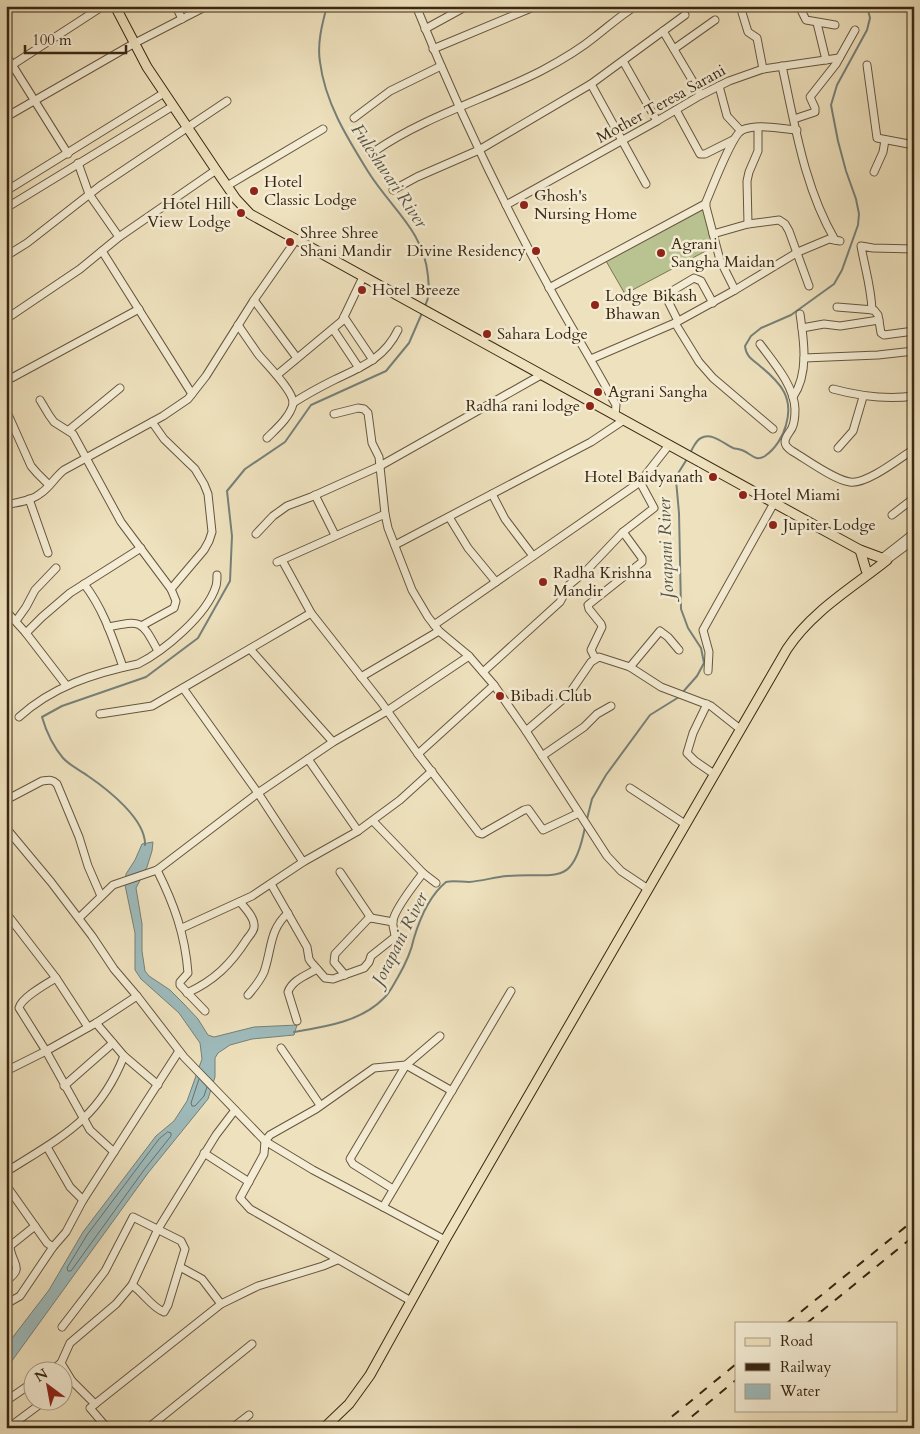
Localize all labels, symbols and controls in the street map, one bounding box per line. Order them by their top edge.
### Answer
scale bar [25,22,126,54]
text: 100 m [32,30,72,50]
street label: Mother Teresa Sarani [592,59,730,149]
water label: Fuleshwari River [345,119,434,234]
place label: Hotel Classic Lodge [264,171,357,211]
marker: Hotel Classic Lodge [248,185,260,197]
place label: Ghosh's Nursing Home [534,185,637,225]
place label: Hotel Hill View Lodge [147,193,231,233]
marker: Ghosh's Nursing Home [518,199,530,211]
marker: Hotel Hill View Lodge [235,207,247,219]
place label: Shree Shree Shani Mandir [300,222,392,262]
place label: Agrani Sangha Maidan [671,233,775,273]
marker: Shree Shree Shani Mandir [284,236,296,248]
place label: Divine Residency [406,240,527,262]
marker: Divine Residency [530,245,542,257]
marker: Agrani Sangha Maidan [655,247,667,259]
place label: Hotel Breeze [372,279,460,301]
marker: Hotel Breeze [356,284,368,296]
place label: Lodge Bikash Bhawan [605,285,698,325]
marker: Lodge Bikash Bhawan [589,299,601,311]
place label: Sahara Lodge [497,323,588,345]
marker: Sahara Lodge [481,328,493,340]
place label: Agrani Sangha [608,381,708,403]
marker: Agrani Sangha [592,386,604,398]
place label: Radha rani lodge [465,395,580,417]
marker: Radha rani lodge [584,400,596,412]
place label: Hotel Baidyanath [584,466,703,488]
marker: Hotel Baidyanath [707,471,719,483]
place label: Hotel Miami [753,484,841,506]
marker: Hotel Miami [737,489,749,501]
water label: Jorapani River [652,496,680,603]
place label: Jupiter Lodge [781,514,876,536]
marker: Jupiter Lodge [767,519,779,531]
place label: Radha Krishna Mandir [553,562,652,602]
marker: Radha Krishna Mandir [537,576,549,588]
place label: Bibadi Club [510,685,592,707]
marker: Bibadi Club [494,690,506,702]
water label: Jorapani River [364,887,435,994]
legend [735,1322,898,1412]
text: Road [780,1331,813,1351]
text: Railway [780,1357,831,1377]
north arrow [22,1362,72,1412]
text: N [31,1364,52,1387]
text: Water [779,1381,821,1401]

